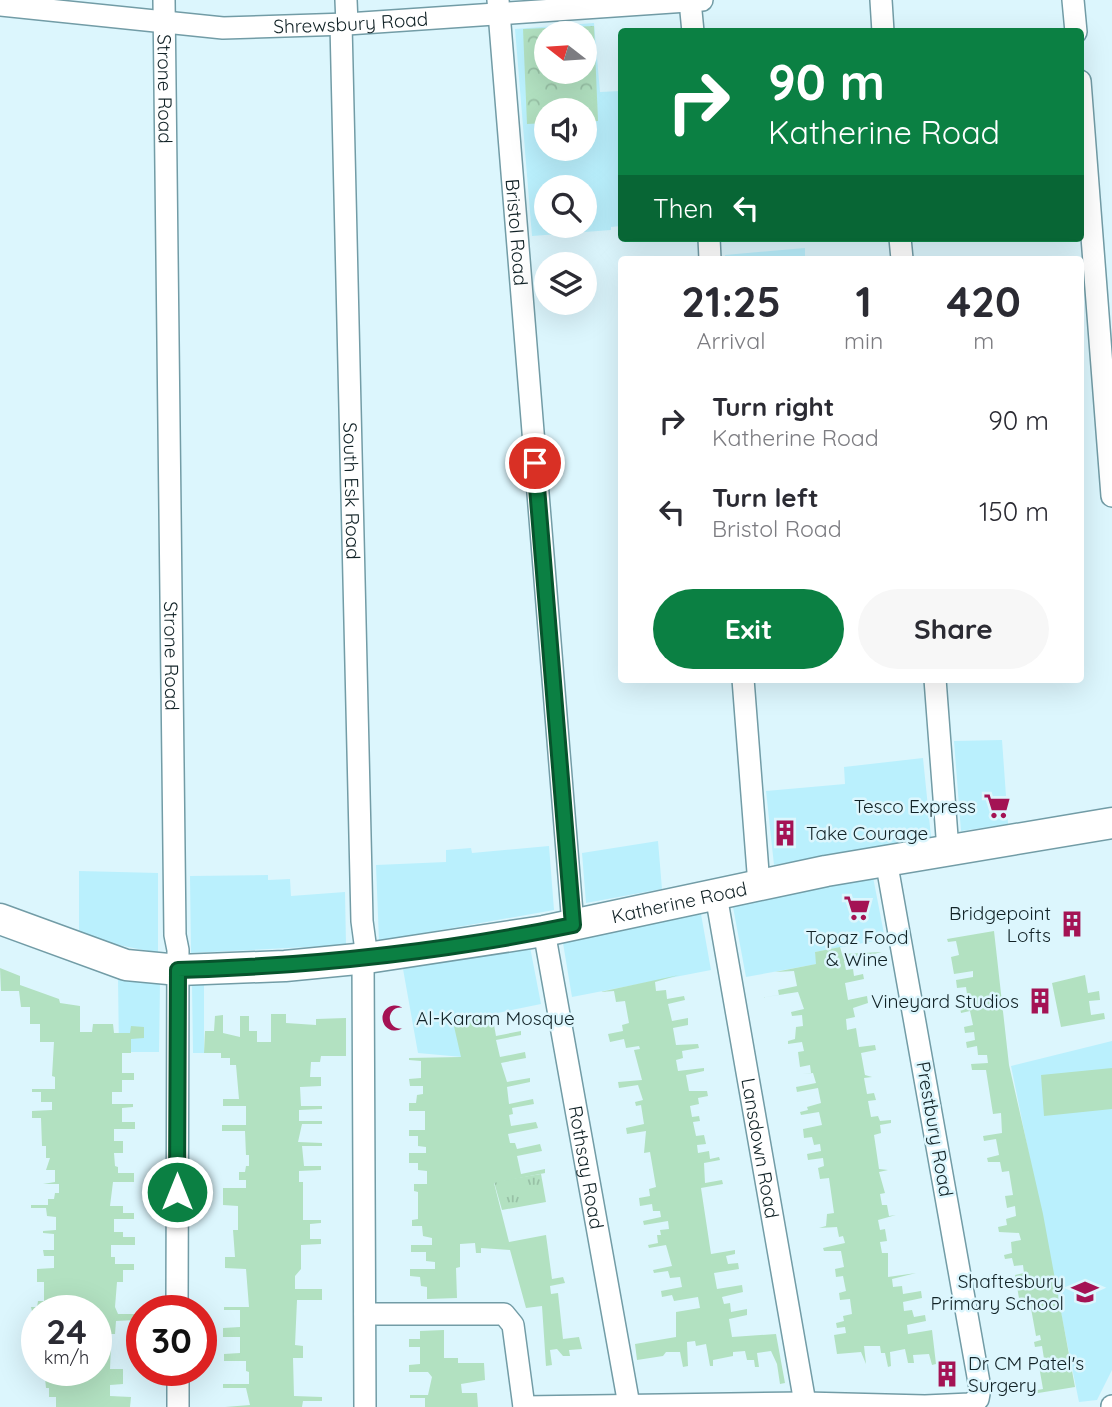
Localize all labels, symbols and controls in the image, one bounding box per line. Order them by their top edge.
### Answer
street label: Shrewsbury Road [273,7,429,38]
north arrow [534,21,597,84]
map controls [534,21,597,315]
street label: Strone Road [152,34,178,144]
text: 90 m [768,51,885,112]
icon: right [653,56,744,147]
button: sound [534,98,597,161]
text: Katherine Road [768,112,1000,152]
button: search [534,175,597,238]
street label: Bristol Road [501,178,533,287]
icon: left [727,189,765,227]
text: Then [653,192,713,225]
button: layers [534,252,597,315]
text: 21:25 [681,275,781,328]
text: 1 [856,275,872,328]
text: 420 [946,275,1021,328]
text: Arrival [697,326,765,355]
text: min [844,326,883,355]
text: m [973,326,994,355]
text: Turn right [712,390,834,423]
icon: right [653,402,691,440]
text: 90 m [988,404,1049,437]
street label: South Esk Road [338,422,366,560]
text: Katherine Road [712,423,879,452]
pin [505,433,565,493]
icon: arrive [516,444,554,482]
text: Turn left [712,481,819,514]
icon: left [653,493,691,531]
text: 150 m [979,495,1049,528]
text: Bristol Road [712,514,842,543]
button: Exit [653,589,844,669]
button: Share [858,589,1049,669]
street label: Strone Road [159,601,184,711]
supermarket icon: Tesco Express [982,791,1012,821]
place label: Tesco Express [854,794,976,818]
building icon: Take Courage [770,818,800,848]
place label: Take Courage [806,821,928,845]
street label: Katherine Road [609,876,749,928]
supermarket icon: Topaz Food & Wine [842,893,872,923]
place label: Bridgepoint Lofts [949,901,1051,947]
building icon: Bridgepoint Lofts [1057,909,1087,939]
place label: Topaz Food & Wine [806,925,908,971]
building icon: Vineyard Studios [1025,986,1055,1016]
place label: Vineyard Studios [871,989,1019,1013]
mosque icon: Al-Karam Mosque [380,1003,410,1033]
place label: Al-Karam Mosque [416,1006,575,1030]
street label: Prestbury Road [911,1059,959,1199]
street label: Lansdown Road [736,1076,784,1220]
street label: Rothsay Road [564,1104,609,1231]
position arrow [140,1155,214,1229]
place label: Shaftesbury Primary School [931,1269,1064,1315]
school or university icon: Shaftesbury Primary School [1070,1277,1100,1307]
speed limit sign: 30 [126,1295,217,1386]
text: 24 [46,1309,87,1353]
text: km/h [44,1346,89,1369]
place label: Dr CM Patel's Surgery [968,1351,1084,1397]
building icon: Dr CM Patel's Surgery [932,1359,962,1389]

